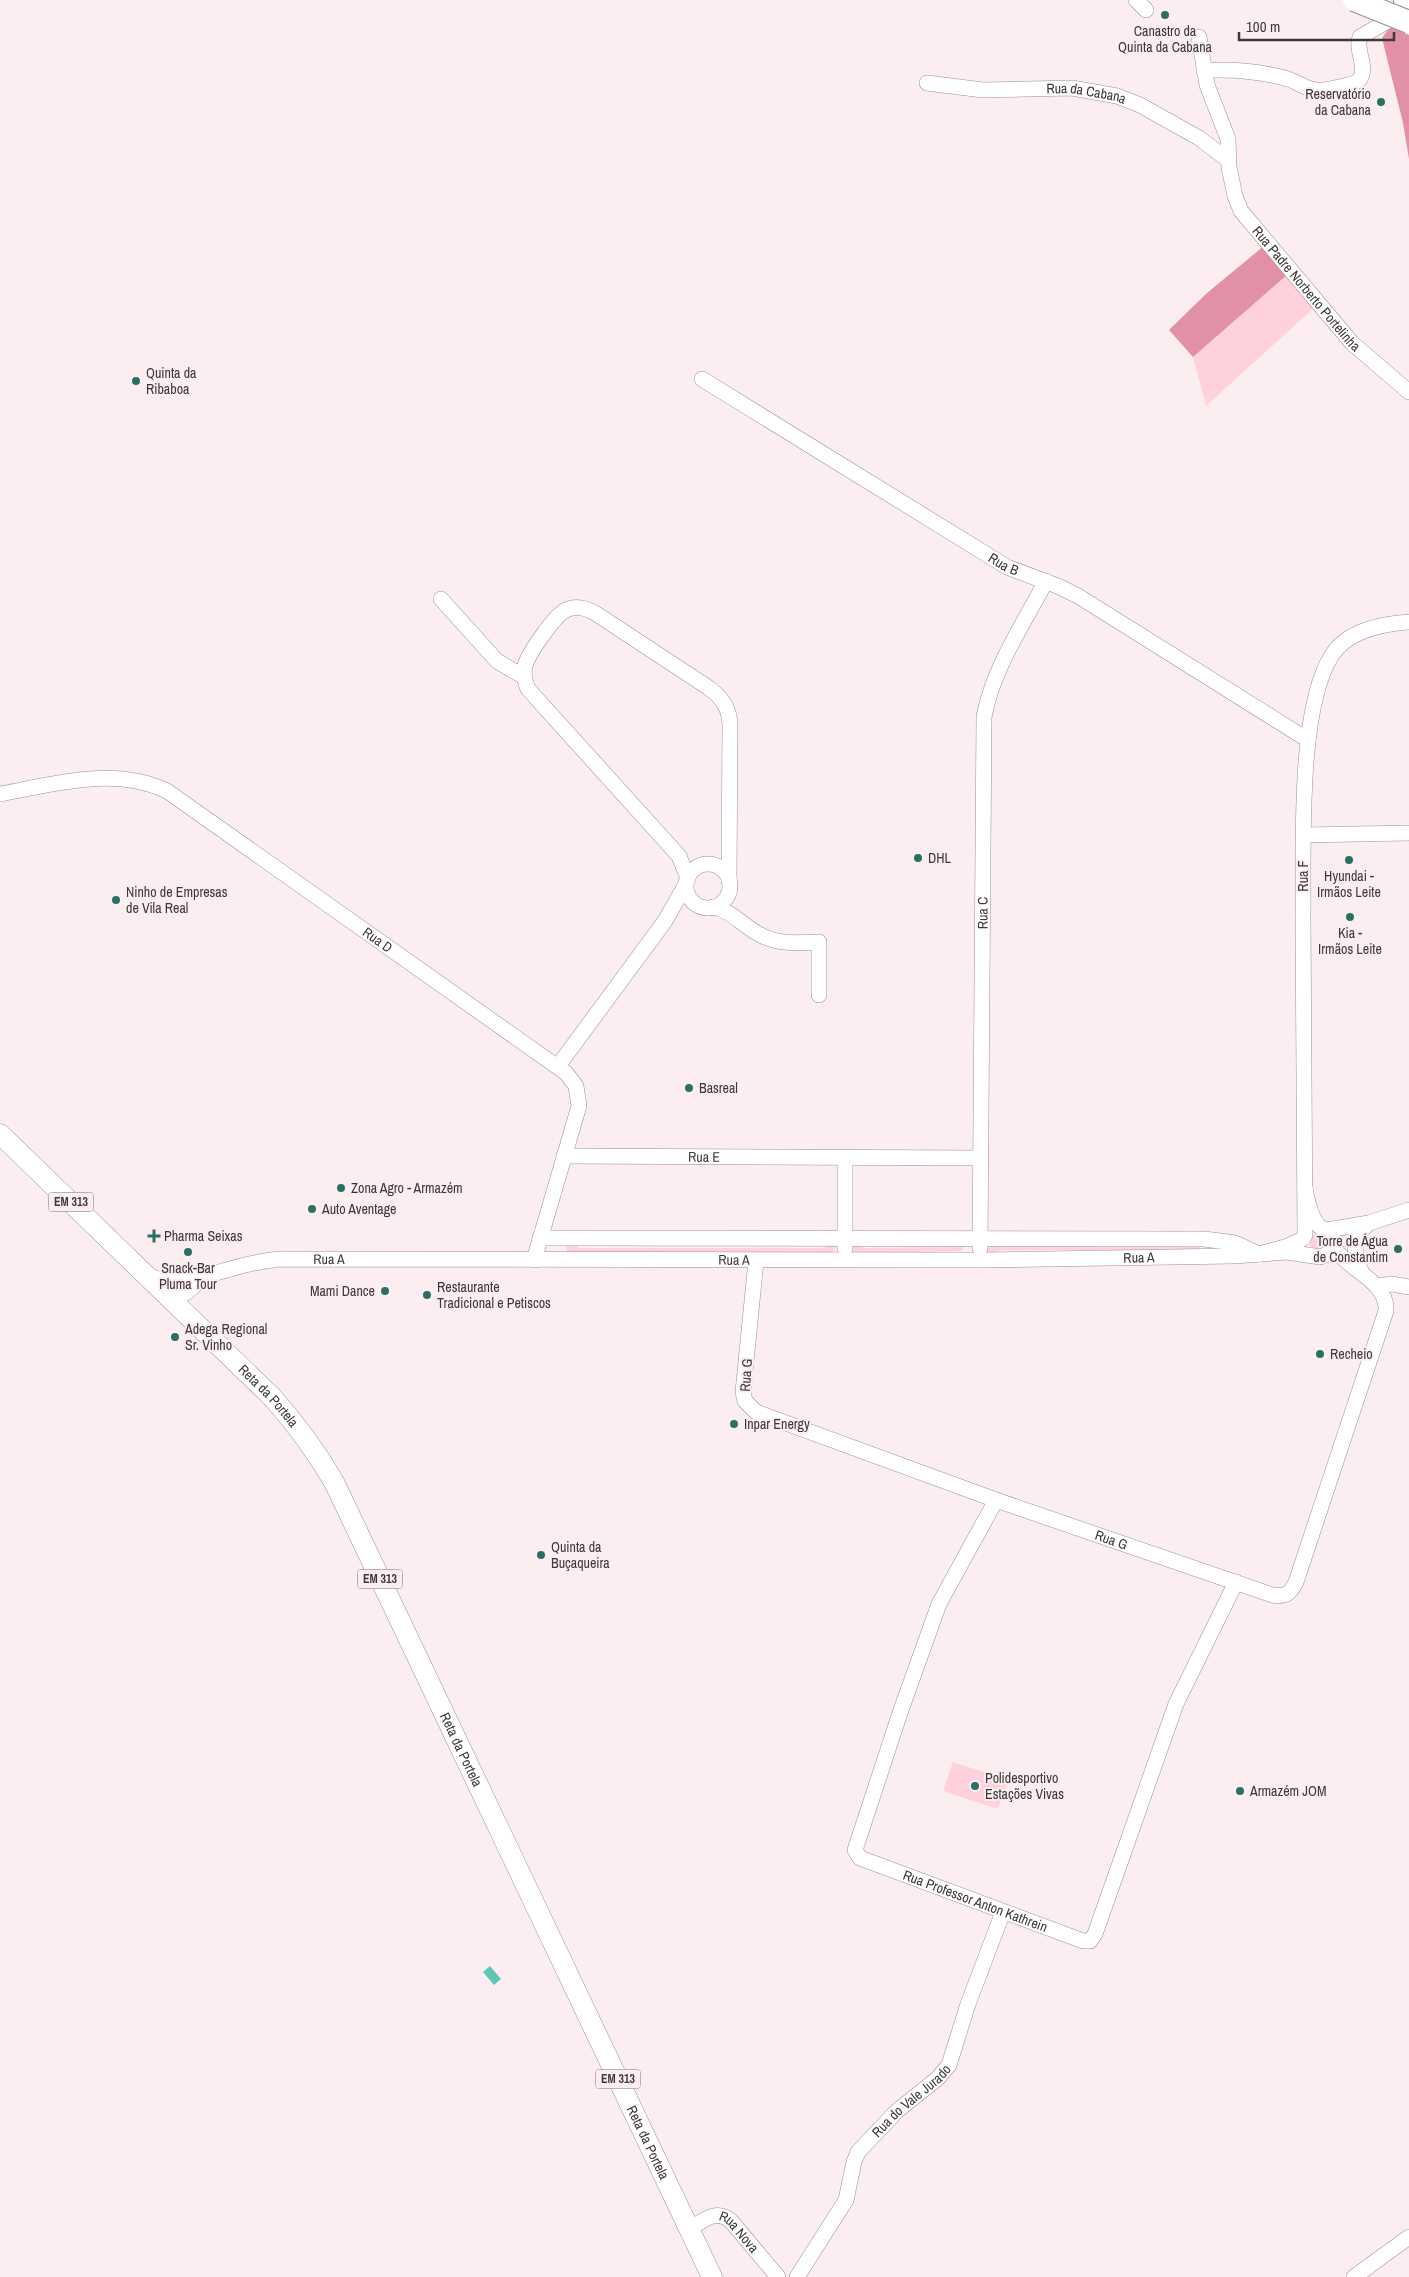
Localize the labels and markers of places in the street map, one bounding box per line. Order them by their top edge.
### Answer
marker: Canastro da Quinta da Cabana [1159,9,1171,21]
place label: Canastro da Quinta da Cabana [1118,22,1213,56]
place label: Reservatório da Cabana [1305,85,1372,119]
marker: Reservatório da Cabana [1375,96,1387,108]
place label: Quinta da Ribaboa [146,364,197,398]
marker: Quinta da Ribaboa [130,375,142,387]
place label: DHL [928,849,952,867]
marker: DHL [912,852,924,864]
marker: Hyundai - Irmãos Leite [1343,854,1355,866]
place label: Hyundai - Irmãos Leite [1317,867,1381,901]
place label: Ninho de Empresas de Vila Real [126,883,228,917]
marker: Ninho de Empresas de Vila Real [110,894,122,906]
marker: Kia - Irmãos Leite [1344,911,1356,923]
place label: Kia - Irmãos Leite [1318,924,1382,958]
place label: Basreal [699,1079,738,1097]
marker: Basreal [683,1082,695,1094]
place label: Zona Agro - Armazém [351,1179,463,1197]
marker: Zona Agro - Armazém [335,1182,347,1194]
place label: Auto Aventage [321,1200,397,1218]
marker: Auto Aventage [306,1203,318,1215]
place label: Pharma Seixas [164,1227,243,1245]
marker: Pharma Seixas [148,1230,160,1242]
place label: Torre de Água de Constantim [1313,1232,1389,1266]
marker: Torre de Água de Constantim [1392,1243,1404,1255]
marker: Snack-Bar Pluma Tour [182,1246,194,1258]
place label: Snack-Bar Pluma Tour [159,1259,217,1293]
place label: Restaurante Tradicional e Petiscos [437,1278,551,1312]
place label: Mami Dance [310,1282,375,1300]
marker: Mami Dance [379,1285,391,1297]
marker: Restaurante Tradicional e Petiscos [421,1289,433,1301]
place label: Adega Regional Sr. Vinho [184,1320,267,1354]
marker: Adega Regional Sr. Vinho [169,1331,181,1343]
place label: Recheio [1330,1345,1373,1363]
marker: Recheio [1314,1348,1326,1360]
place label: Inpar Energy [744,1415,810,1433]
marker: Inpar Energy [728,1418,740,1430]
place label: Quinta da Buçaqueira [551,1538,610,1572]
marker: Quinta da Buçaqueira [535,1549,547,1561]
place label: Polidesportivo Estações Vivas [985,1769,1064,1803]
marker: Polidesportivo Estações Vivas [969,1780,981,1792]
place label: Armazém JOM [1249,1782,1327,1800]
marker: Armazém JOM [1234,1785,1246,1797]

